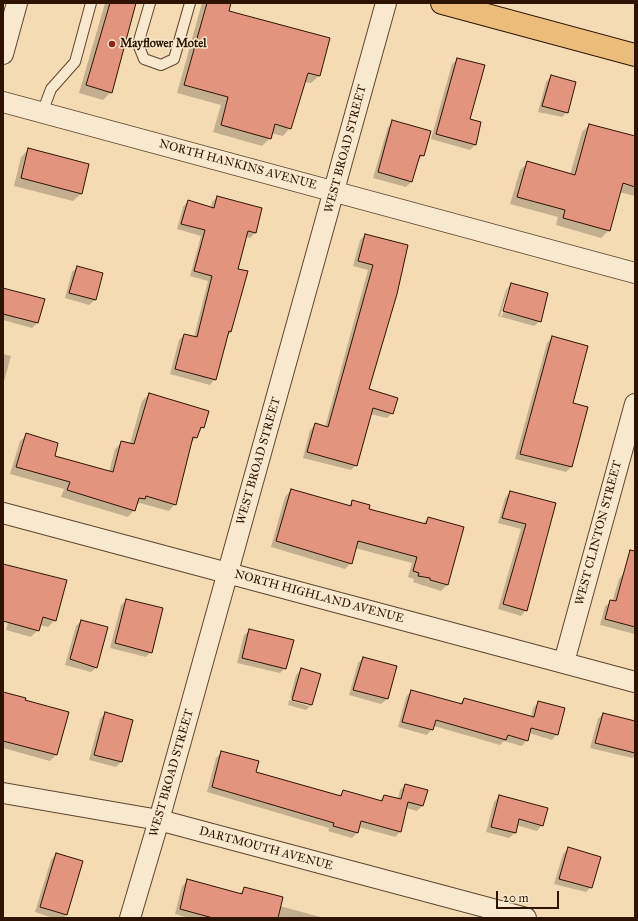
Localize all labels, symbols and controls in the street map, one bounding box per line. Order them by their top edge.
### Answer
place label: Mayflower Motel [120,37,206,51]
marker: Mayflower Motel [107,39,117,49]
street label: WEST BROAD STREET [322,83,370,215]
street label: NORTH HANKINS AVENUE [158,137,318,193]
street label: WEST BROAD STREET [234,396,284,526]
street label: WEST CLINTON STREET [573,459,625,607]
street label: NORTH HIGHLAND AVENUE [233,567,405,627]
street label: WEST BROAD STREET [147,708,197,838]
street label: DARTMOUTH AVENUE [197,824,335,874]
scale bar [498,883,561,909]
text: 20 m [503,891,529,905]

